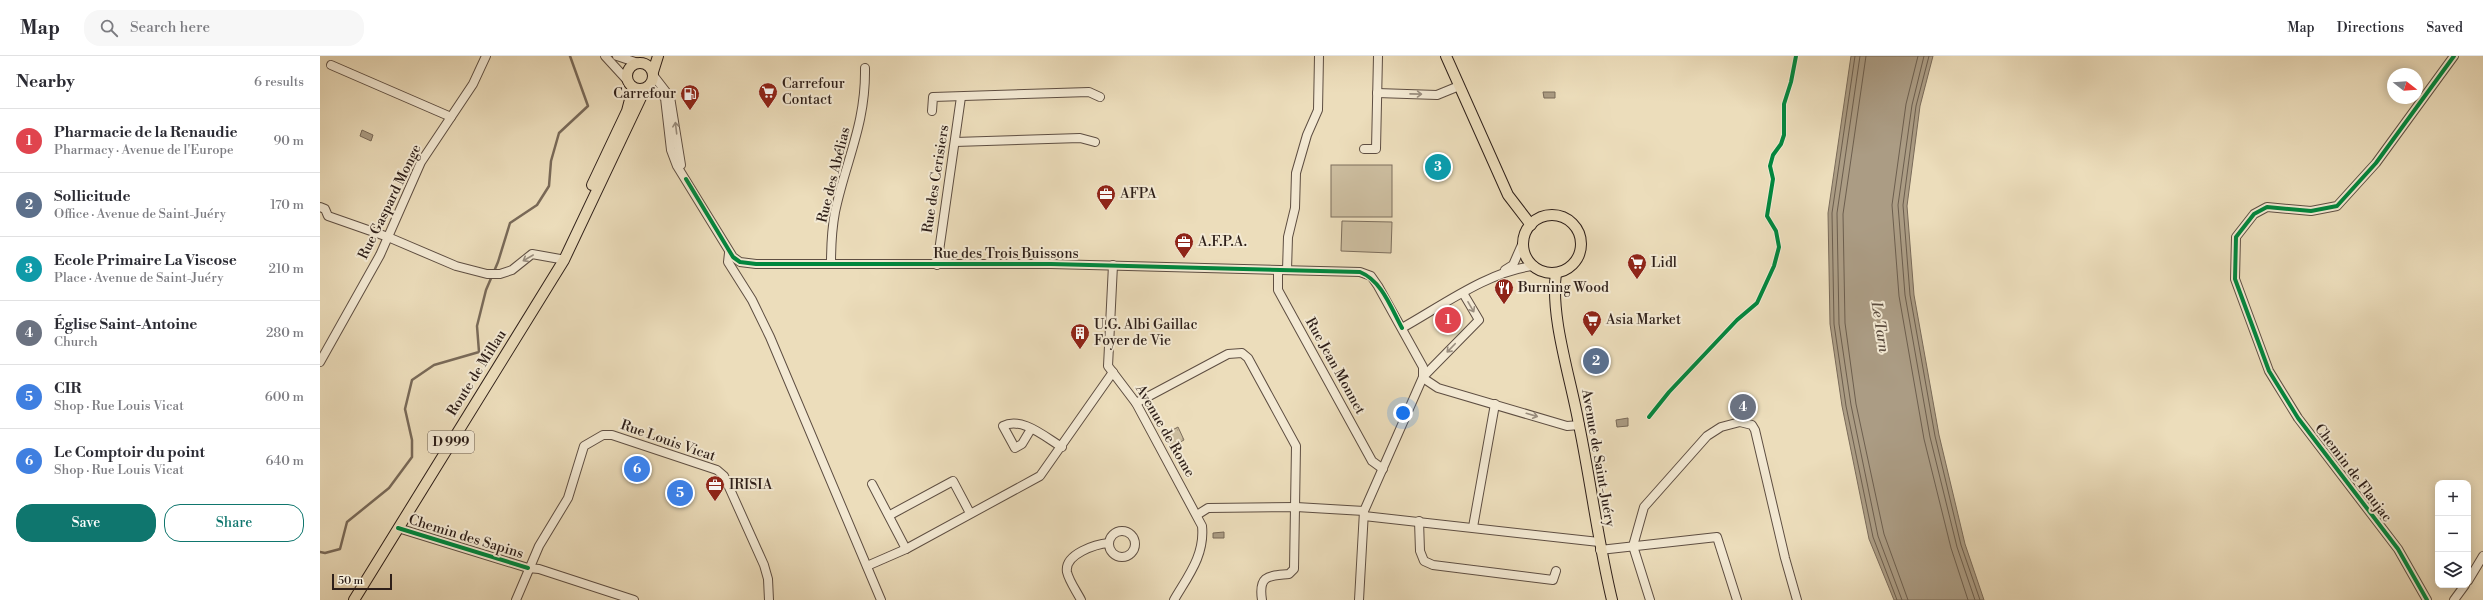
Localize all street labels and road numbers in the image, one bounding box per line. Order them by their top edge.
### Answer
street label: Rue des Cerisiers [919,124,953,234]
street label: Rue des Abélias [813,125,855,225]
street label: Rue Gaspard Monge [354,142,426,262]
street label: Rue des Trois Buissons [933,245,1079,263]
street label: Rue Jean Monnet [1301,314,1369,418]
street label: Route de Millau [443,326,511,420]
street label: Avenue de Rome [1131,381,1199,480]
street label: Avenue de Saint-Juéry [1577,387,1619,528]
street label: Rue Louis Vicat [618,416,718,466]
street label: Chemin de Flaujac [2310,420,2396,526]
road number: D 999 [428,431,474,453]
street label: Chemin des Sapins [406,511,526,563]

